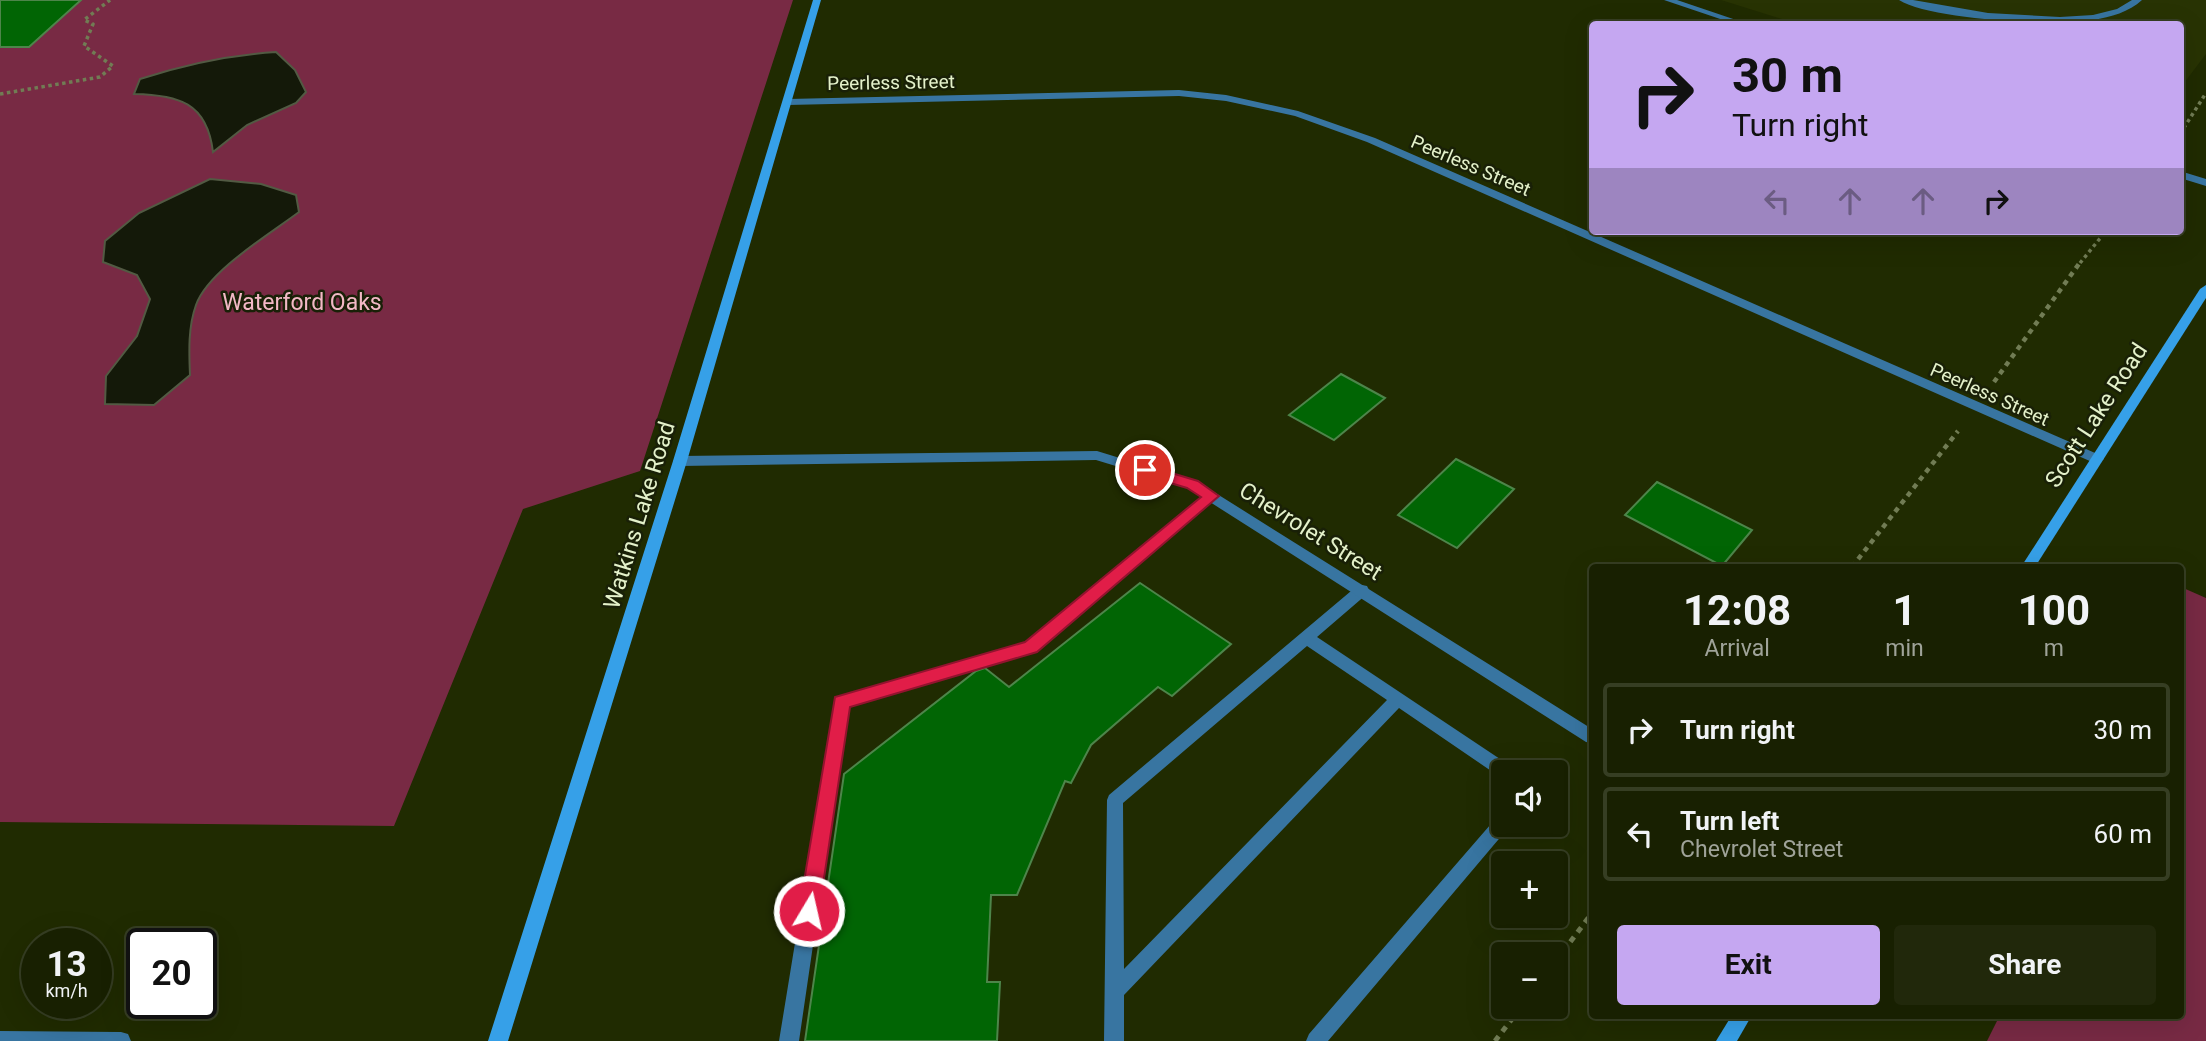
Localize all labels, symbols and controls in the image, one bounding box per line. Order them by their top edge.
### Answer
text: 30 m [1732,47,1843,104]
icon: right [1617,49,1708,140]
street label: Peerless Street [827,70,955,95]
text: Turn right [1732,106,1868,144]
street label: Peerless Street [1408,130,1534,201]
icon: left [1758,182,1796,220]
icon: ahead [1831,182,1869,220]
icon: ahead [1904,182,1942,220]
icon: right [1977,182,2015,220]
park label: Waterford Oaks [222,289,382,316]
street label: Scott Lake Road [2040,338,2153,492]
street label: Peerless Street [1927,358,2053,431]
street label: Watkins Lake Road [598,418,681,612]
pin [1115,440,1175,500]
icon: arrive [1126,451,1164,489]
street label: Chevrolet Street [1234,477,1387,586]
text: 12:08 [1683,586,1791,635]
text: 1 [1892,586,1917,635]
text: 100 [2018,586,2090,635]
text: Arrival [1704,635,1770,662]
text: min [1885,635,1924,662]
text: m [2044,635,2064,662]
icon: right [1621,711,1659,749]
text: Turn right [1680,715,1795,745]
text: 30 m [2094,715,2152,745]
map controls [1491,760,1568,1019]
button: sound [1491,760,1568,837]
text: Turn left [1680,806,1779,836]
icon: left [1621,815,1659,853]
text: 60 m [2094,819,2152,849]
text: Chevrolet Street [1680,836,1843,863]
button: + [1491,851,1568,928]
position arrow [772,874,846,948]
button: Exit [1617,925,1880,1005]
button: Share [1894,925,2156,1005]
speed limit sign: 20 [126,928,217,1019]
button: − [1491,942,1568,1019]
text: 13 [46,944,87,985]
text: km/h [45,980,88,1001]

